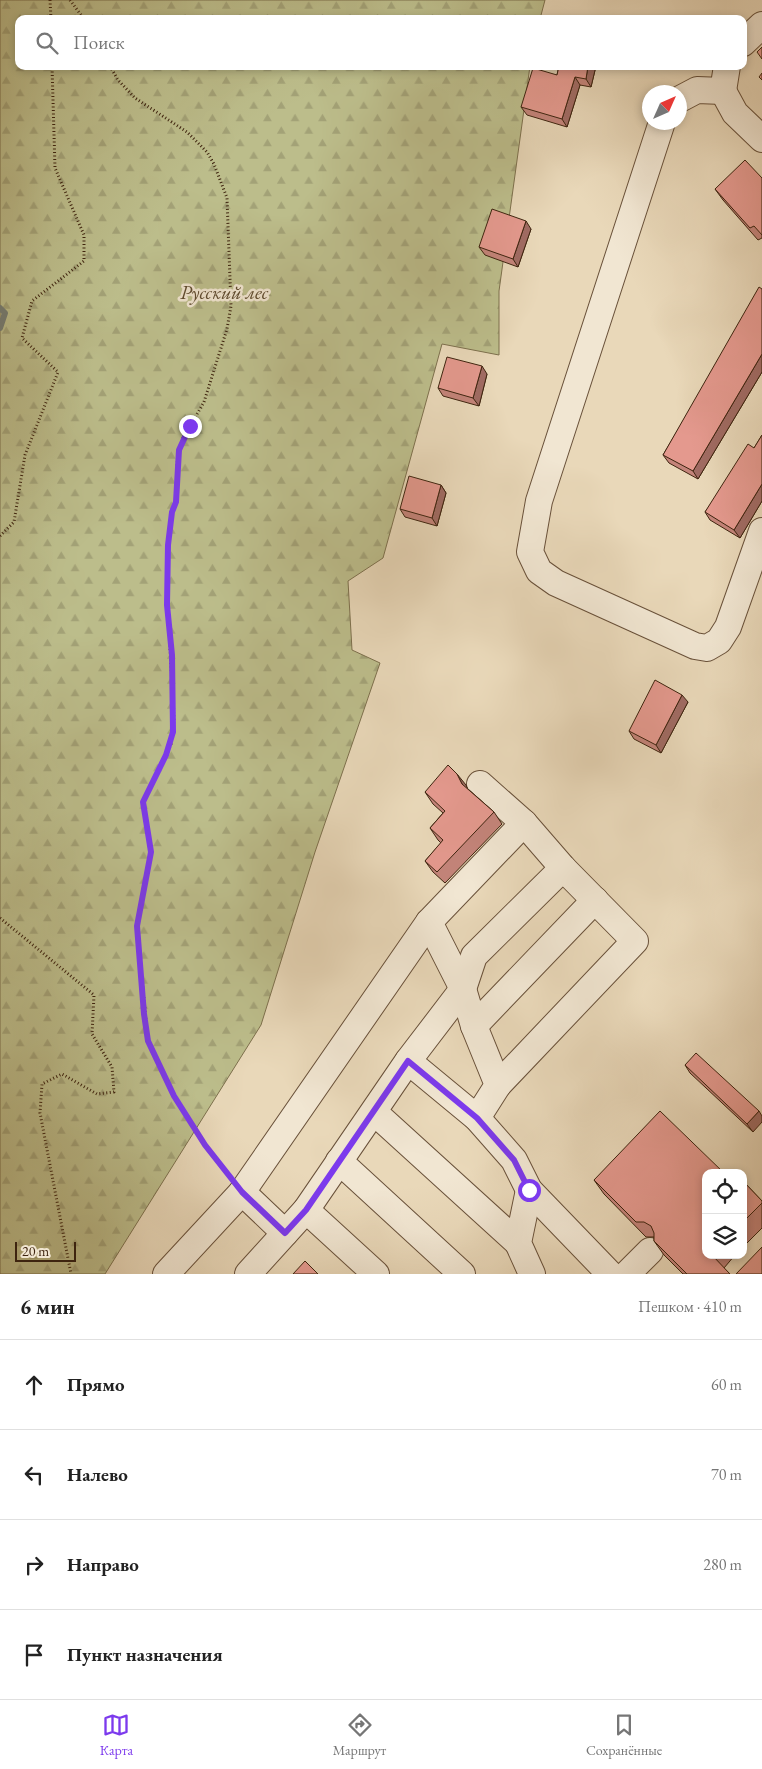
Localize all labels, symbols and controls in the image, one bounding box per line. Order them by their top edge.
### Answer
search box [15,15,747,70]
icon: search [33,29,61,57]
text: Поиск [73,30,125,55]
north arrow [642,85,687,130]
park label: Русский лес [180,279,269,305]
route end [179,415,202,438]
map controls [702,1169,747,1259]
button: locate [702,1169,747,1214]
route start [518,1179,541,1202]
button: layers [702,1214,747,1259]
scale bar [15,1239,76,1262]
text: 20 m [22,1242,49,1260]
text: 6 мин [20,1293,75,1320]
text: Пешком · 410 m [638,1296,742,1317]
icon: ahead [20,1371,48,1399]
text: Прямо [67,1372,125,1397]
text: 60 m [711,1374,742,1395]
icon: left [20,1461,48,1489]
text: Налево [67,1462,128,1487]
text: 70 m [711,1464,742,1485]
icon: right [20,1551,48,1579]
text: Направо [67,1552,139,1577]
text: 280 m [703,1554,742,1575]
icon: arrive [20,1641,48,1669]
text: Пункт назначения [67,1642,223,1667]
tab: Карта [100,1711,133,1759]
tab: Маршрут [333,1711,386,1759]
tab: Сохранённые [586,1711,662,1759]

